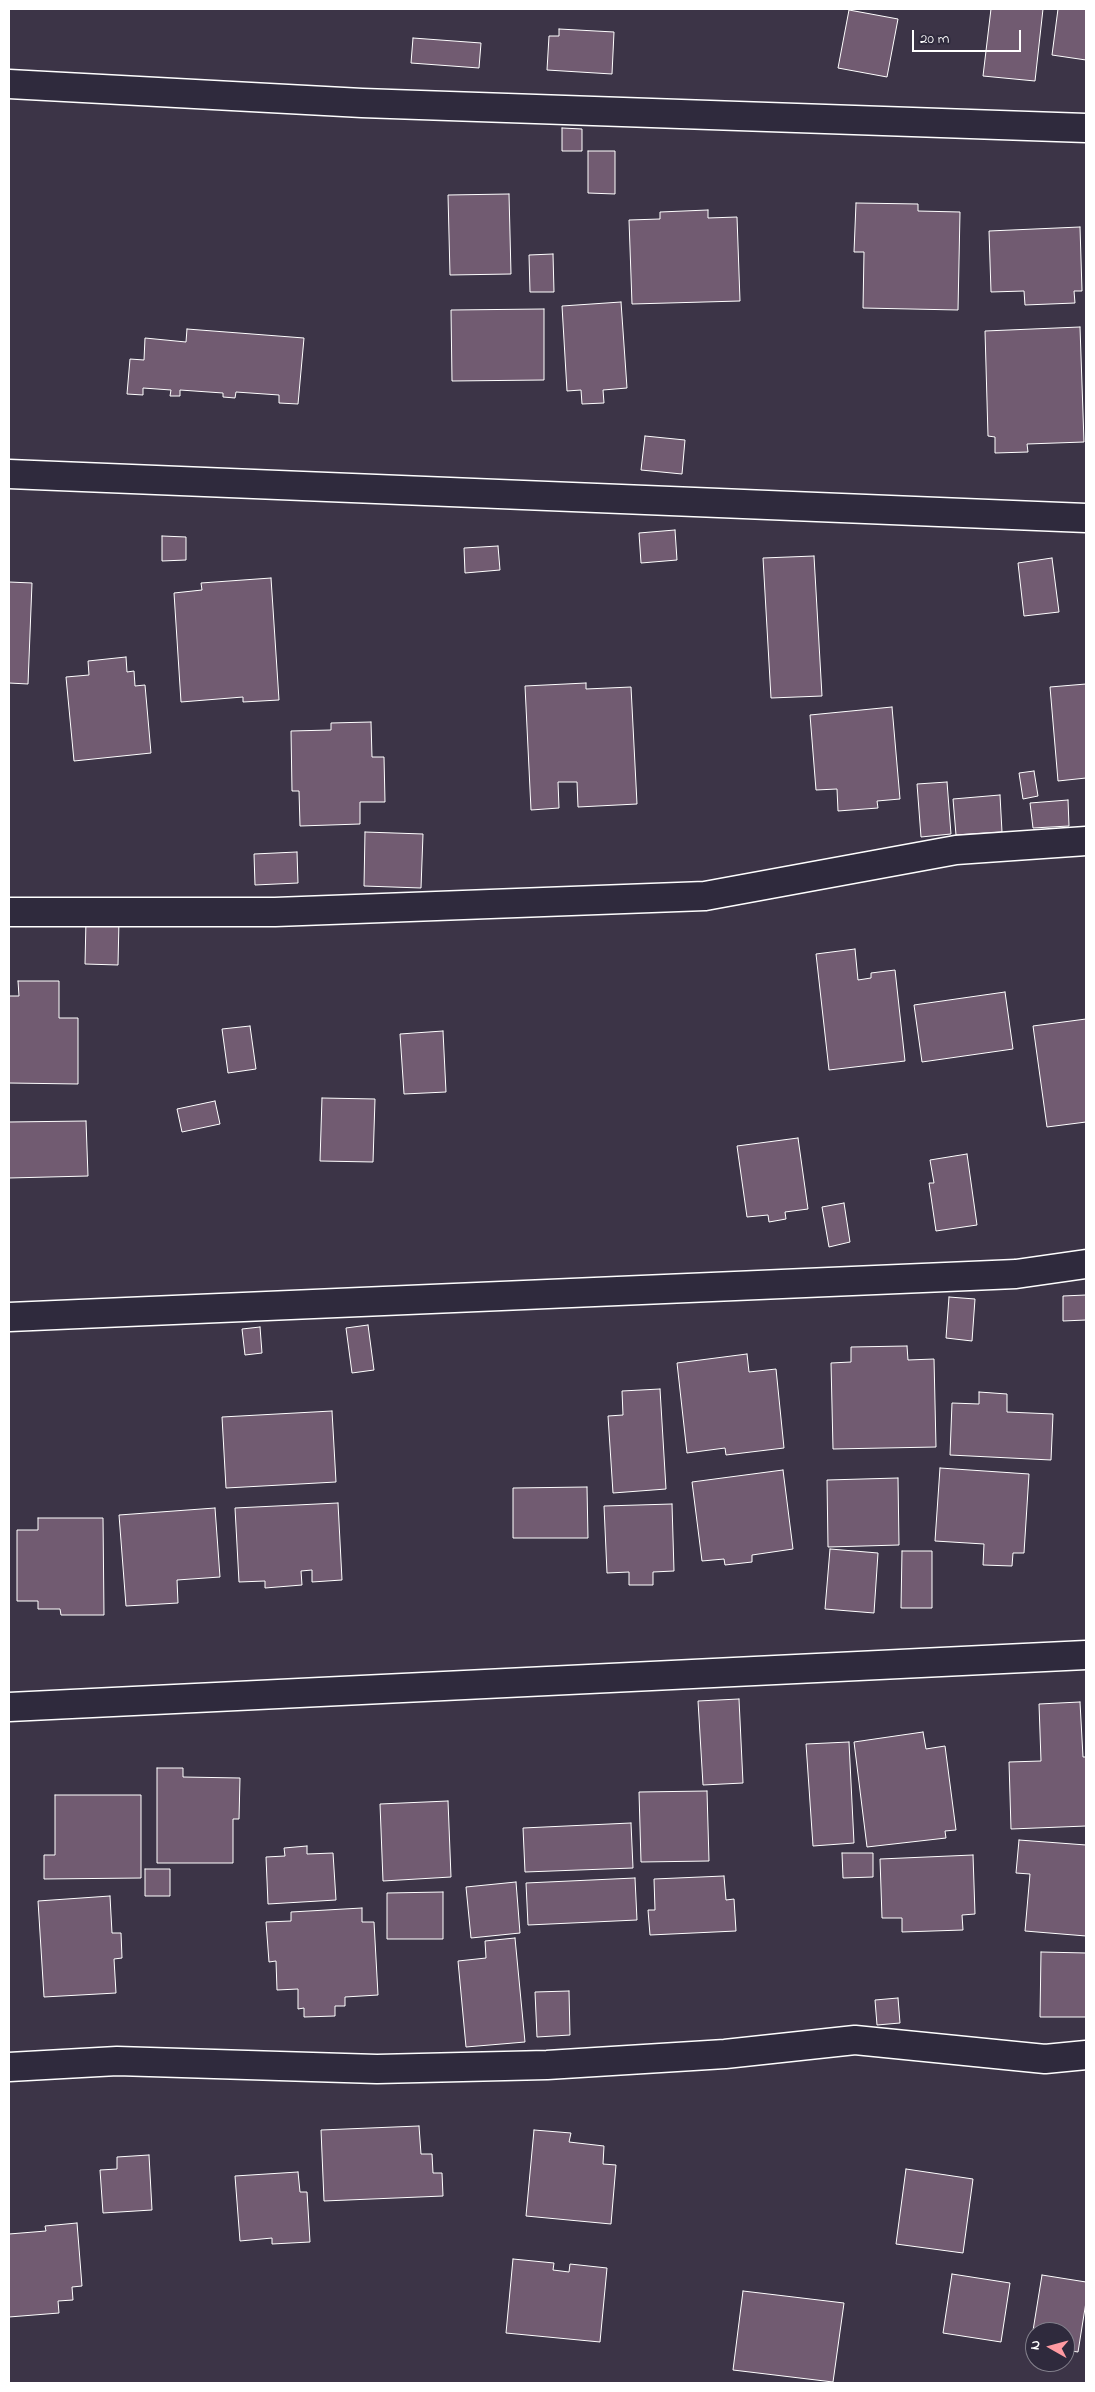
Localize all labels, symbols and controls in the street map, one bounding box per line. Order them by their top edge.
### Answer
scale bar [915,20,1024,52]
text: 20 m [920,28,949,50]
north arrow [1025,2322,1075,2372]
text: N [1025,2339,1047,2351]

